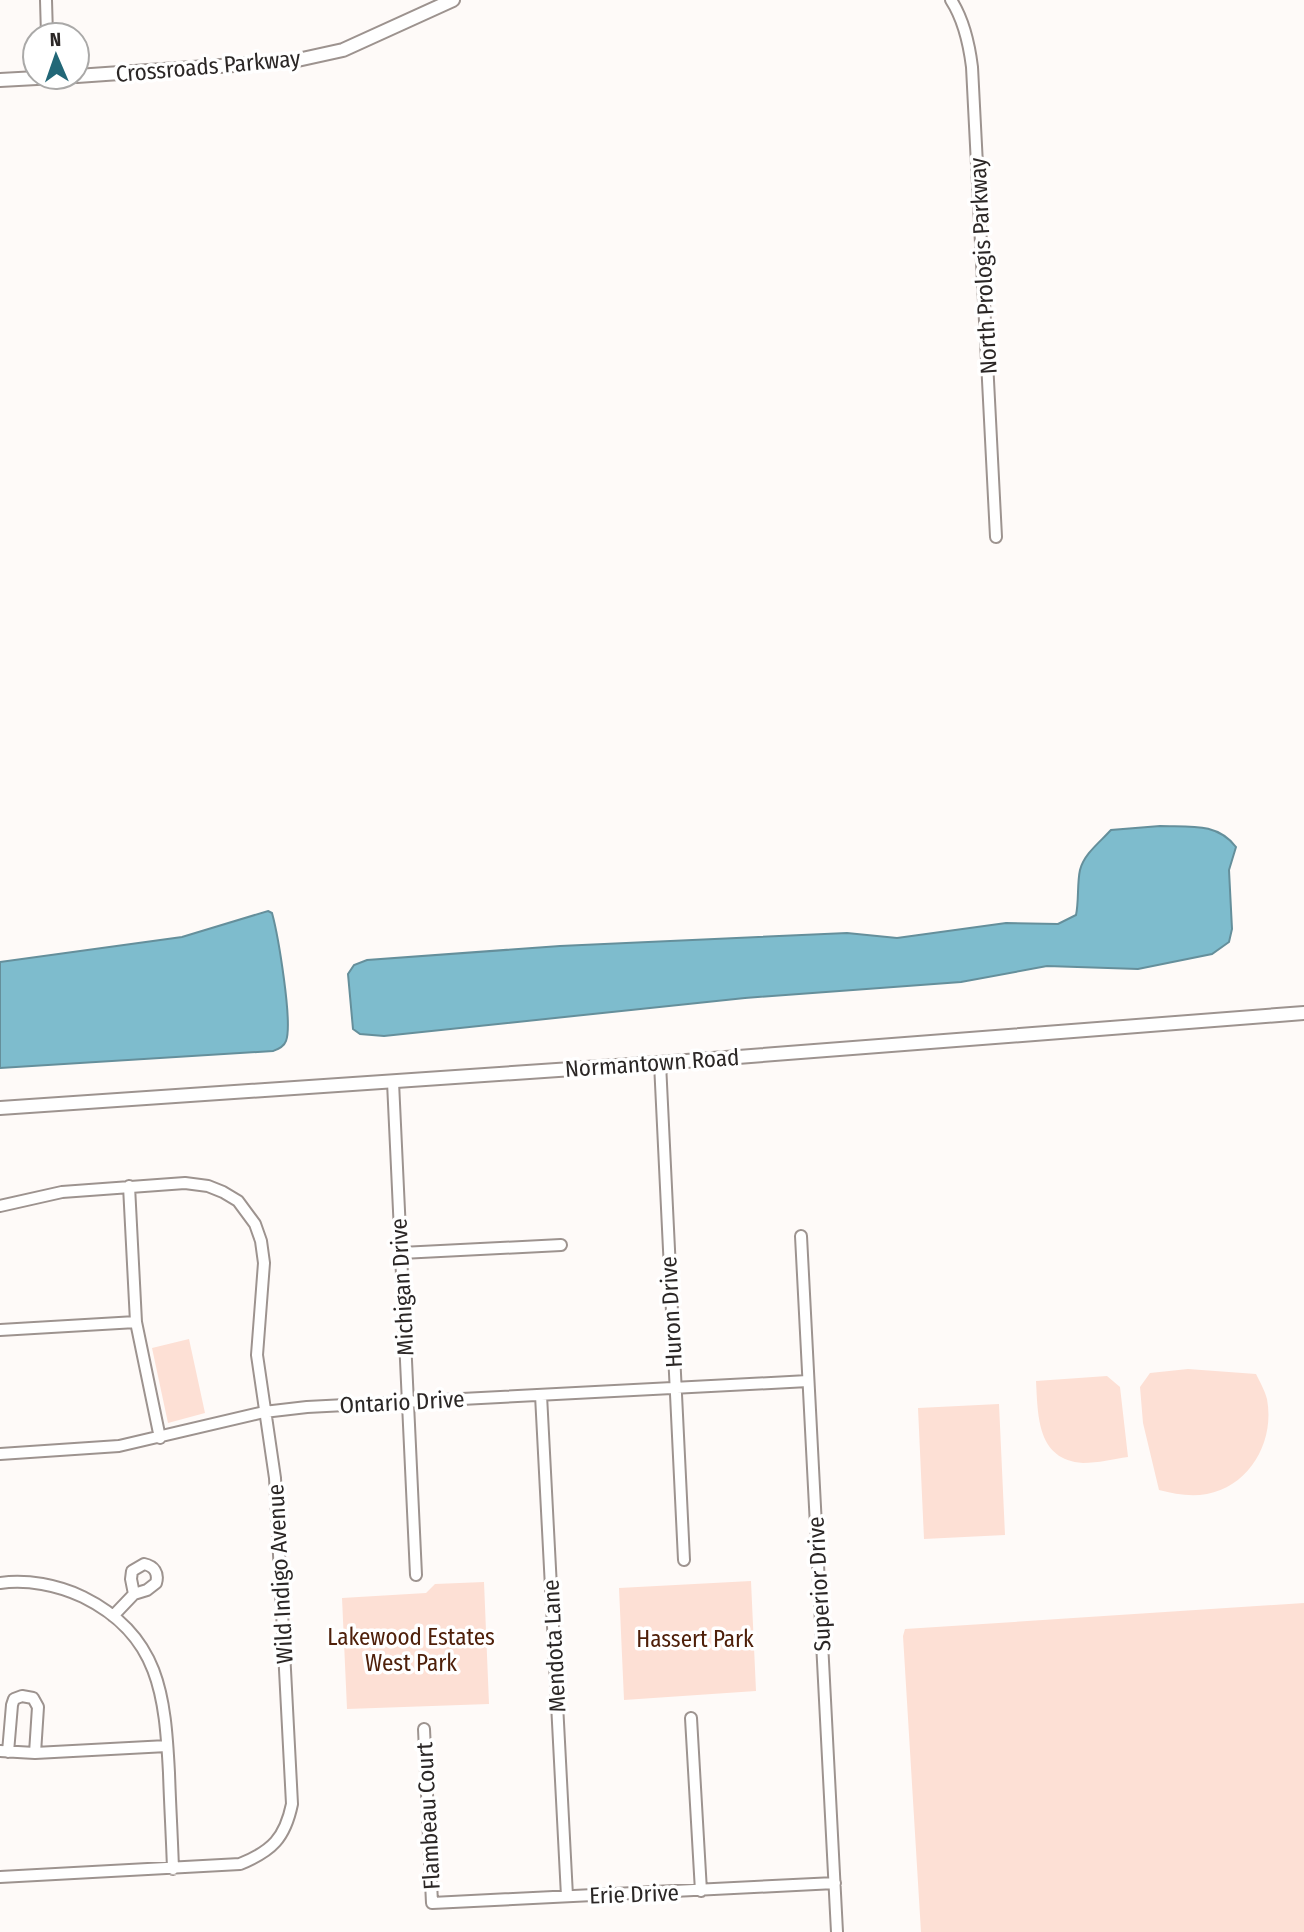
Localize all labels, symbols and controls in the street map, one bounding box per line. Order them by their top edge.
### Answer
north arrow [21,21,91,91]
text: N [49,28,62,51]
street label: Crossroads Parkway [115,44,302,88]
street label: North Prologis Parkway [963,156,1003,375]
street label: Normantown Road [564,1043,740,1083]
street label: Michigan Drive [384,1217,420,1357]
street label: Huron Drive [654,1256,688,1368]
street label: Ontario Drive [339,1385,465,1419]
street label: Wild Indigo Avenue [261,1483,299,1665]
street label: Superior Drive [801,1516,837,1652]
street label: Mendota Lane [537,1579,571,1713]
park label: Lakewood Estates West Park [327,1623,495,1677]
park label: Hassert Park [636,1625,754,1653]
street label: Flambeau Court [410,1741,446,1891]
street label: Erie Drive [589,1878,679,1910]

